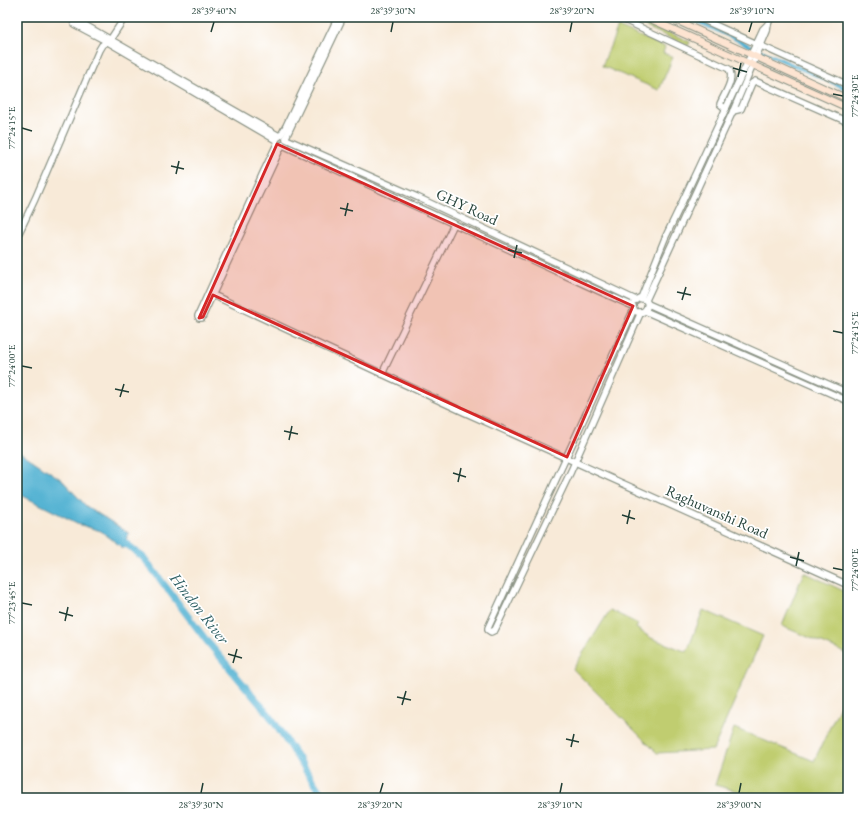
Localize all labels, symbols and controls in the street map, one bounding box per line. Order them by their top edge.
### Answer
text: 28°39'40"N [192,4,237,17]
text: 28°39'30"N [371,4,416,17]
text: 28°39'20"N [550,4,595,17]
text: 28°39'10"N [730,4,775,17]
text: 77°24'30"E [848,74,861,117]
text: 77°24'15"E [5,106,18,149]
street label: GHY Road [433,184,502,229]
text: 77°24'15"E [848,311,861,354]
text: 77°24'00"E [5,344,18,387]
street label: Raghuvanshi Road [663,481,772,543]
text: 77°24'00"E [848,548,861,591]
water label: Hindon River [165,568,235,649]
text: 77°23'45"E [5,581,18,624]
text: 28°39'30"N [179,798,224,811]
text: 28°39'20"N [358,798,403,811]
text: 28°39'10"N [538,798,583,811]
text: 28°39'00"N [717,798,762,811]

